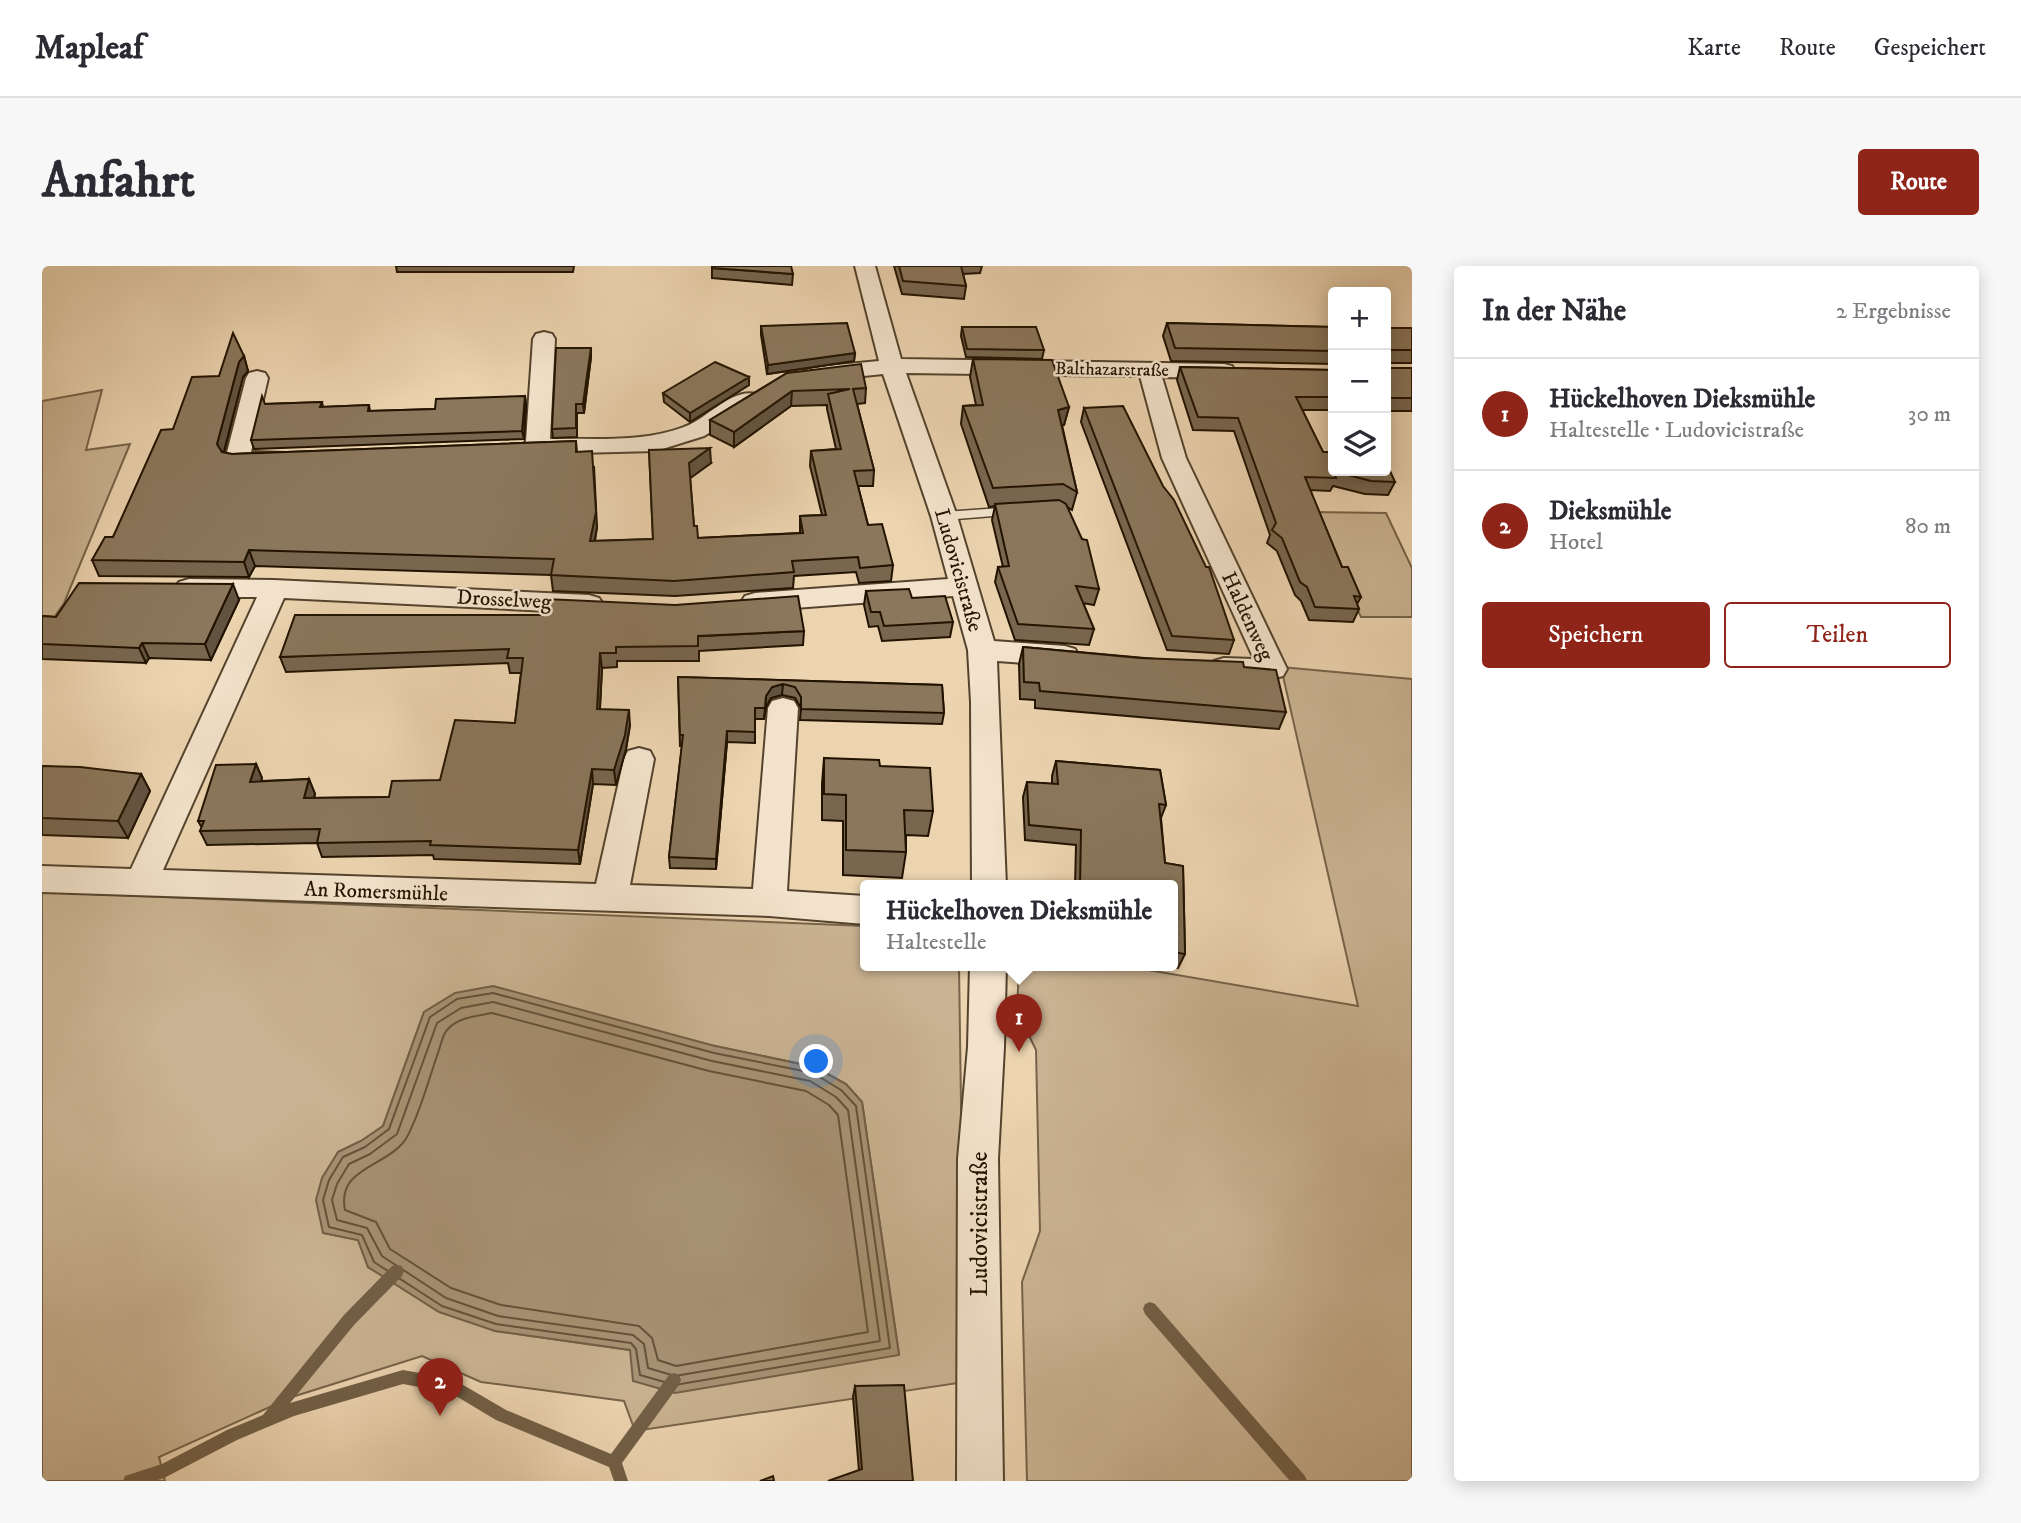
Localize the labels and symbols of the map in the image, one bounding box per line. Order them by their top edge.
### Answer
street label: Balthazarstraße [1055,358,1169,382]
street label: Ludovicistraße [928,506,988,635]
street label: Haldenweg [1215,568,1279,666]
street label: Drosselweg [456,585,553,616]
street label: An Romersmühle [304,876,449,908]
pin: 1 [996,994,1042,1052]
your location [799,1044,833,1078]
street label: Ludovicistraße [965,1151,995,1297]
pin: 2 [417,1358,463,1416]

